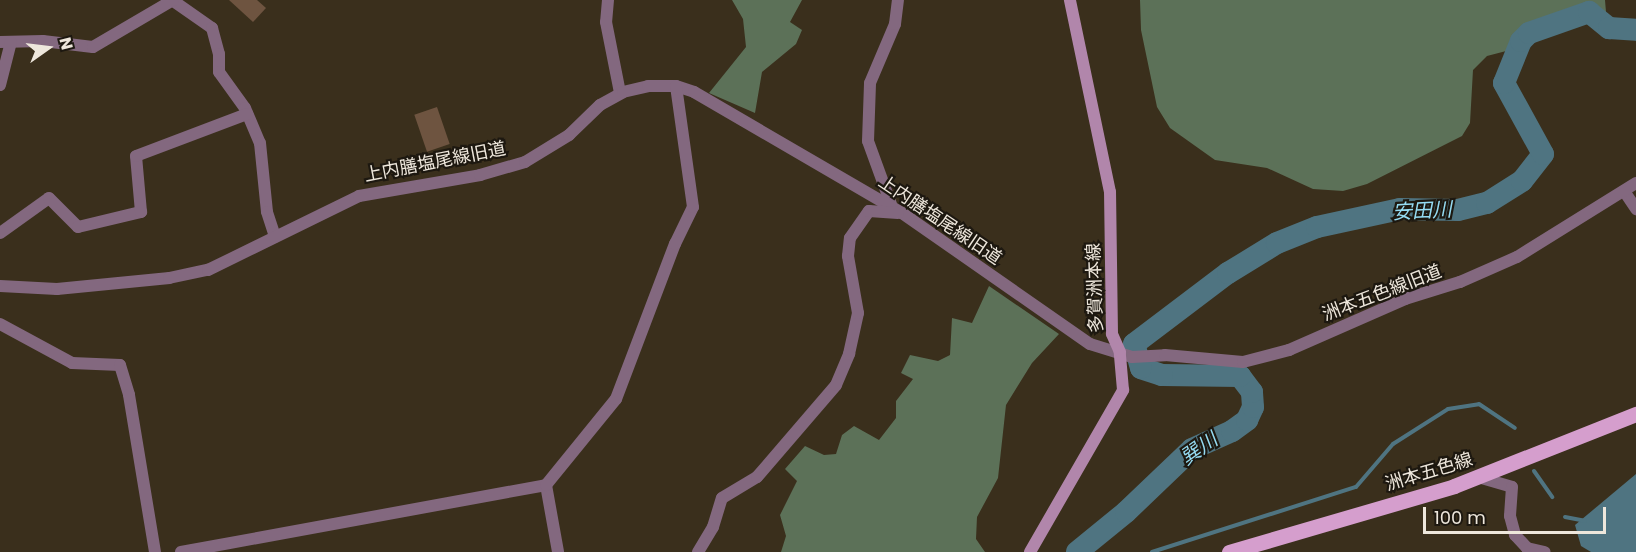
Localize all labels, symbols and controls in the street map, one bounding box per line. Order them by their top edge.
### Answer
north arrow [18,18,78,78]
text: N [53,35,79,52]
street label: 上内膳塩尾線旧道 [362,138,508,186]
street label: 上内膳塩尾線旧道 [874,171,1006,269]
water label: 安田川 [1391,197,1453,225]
street label: 多賀洲本線 [1083,243,1107,333]
street label: 洲本五色線旧道 [1319,260,1445,326]
water label: 巽川 [1176,428,1222,470]
street label: 洲本五色線 [1383,449,1475,495]
scale bar [1426,495,1609,533]
text: 100 m [1434,505,1486,530]

